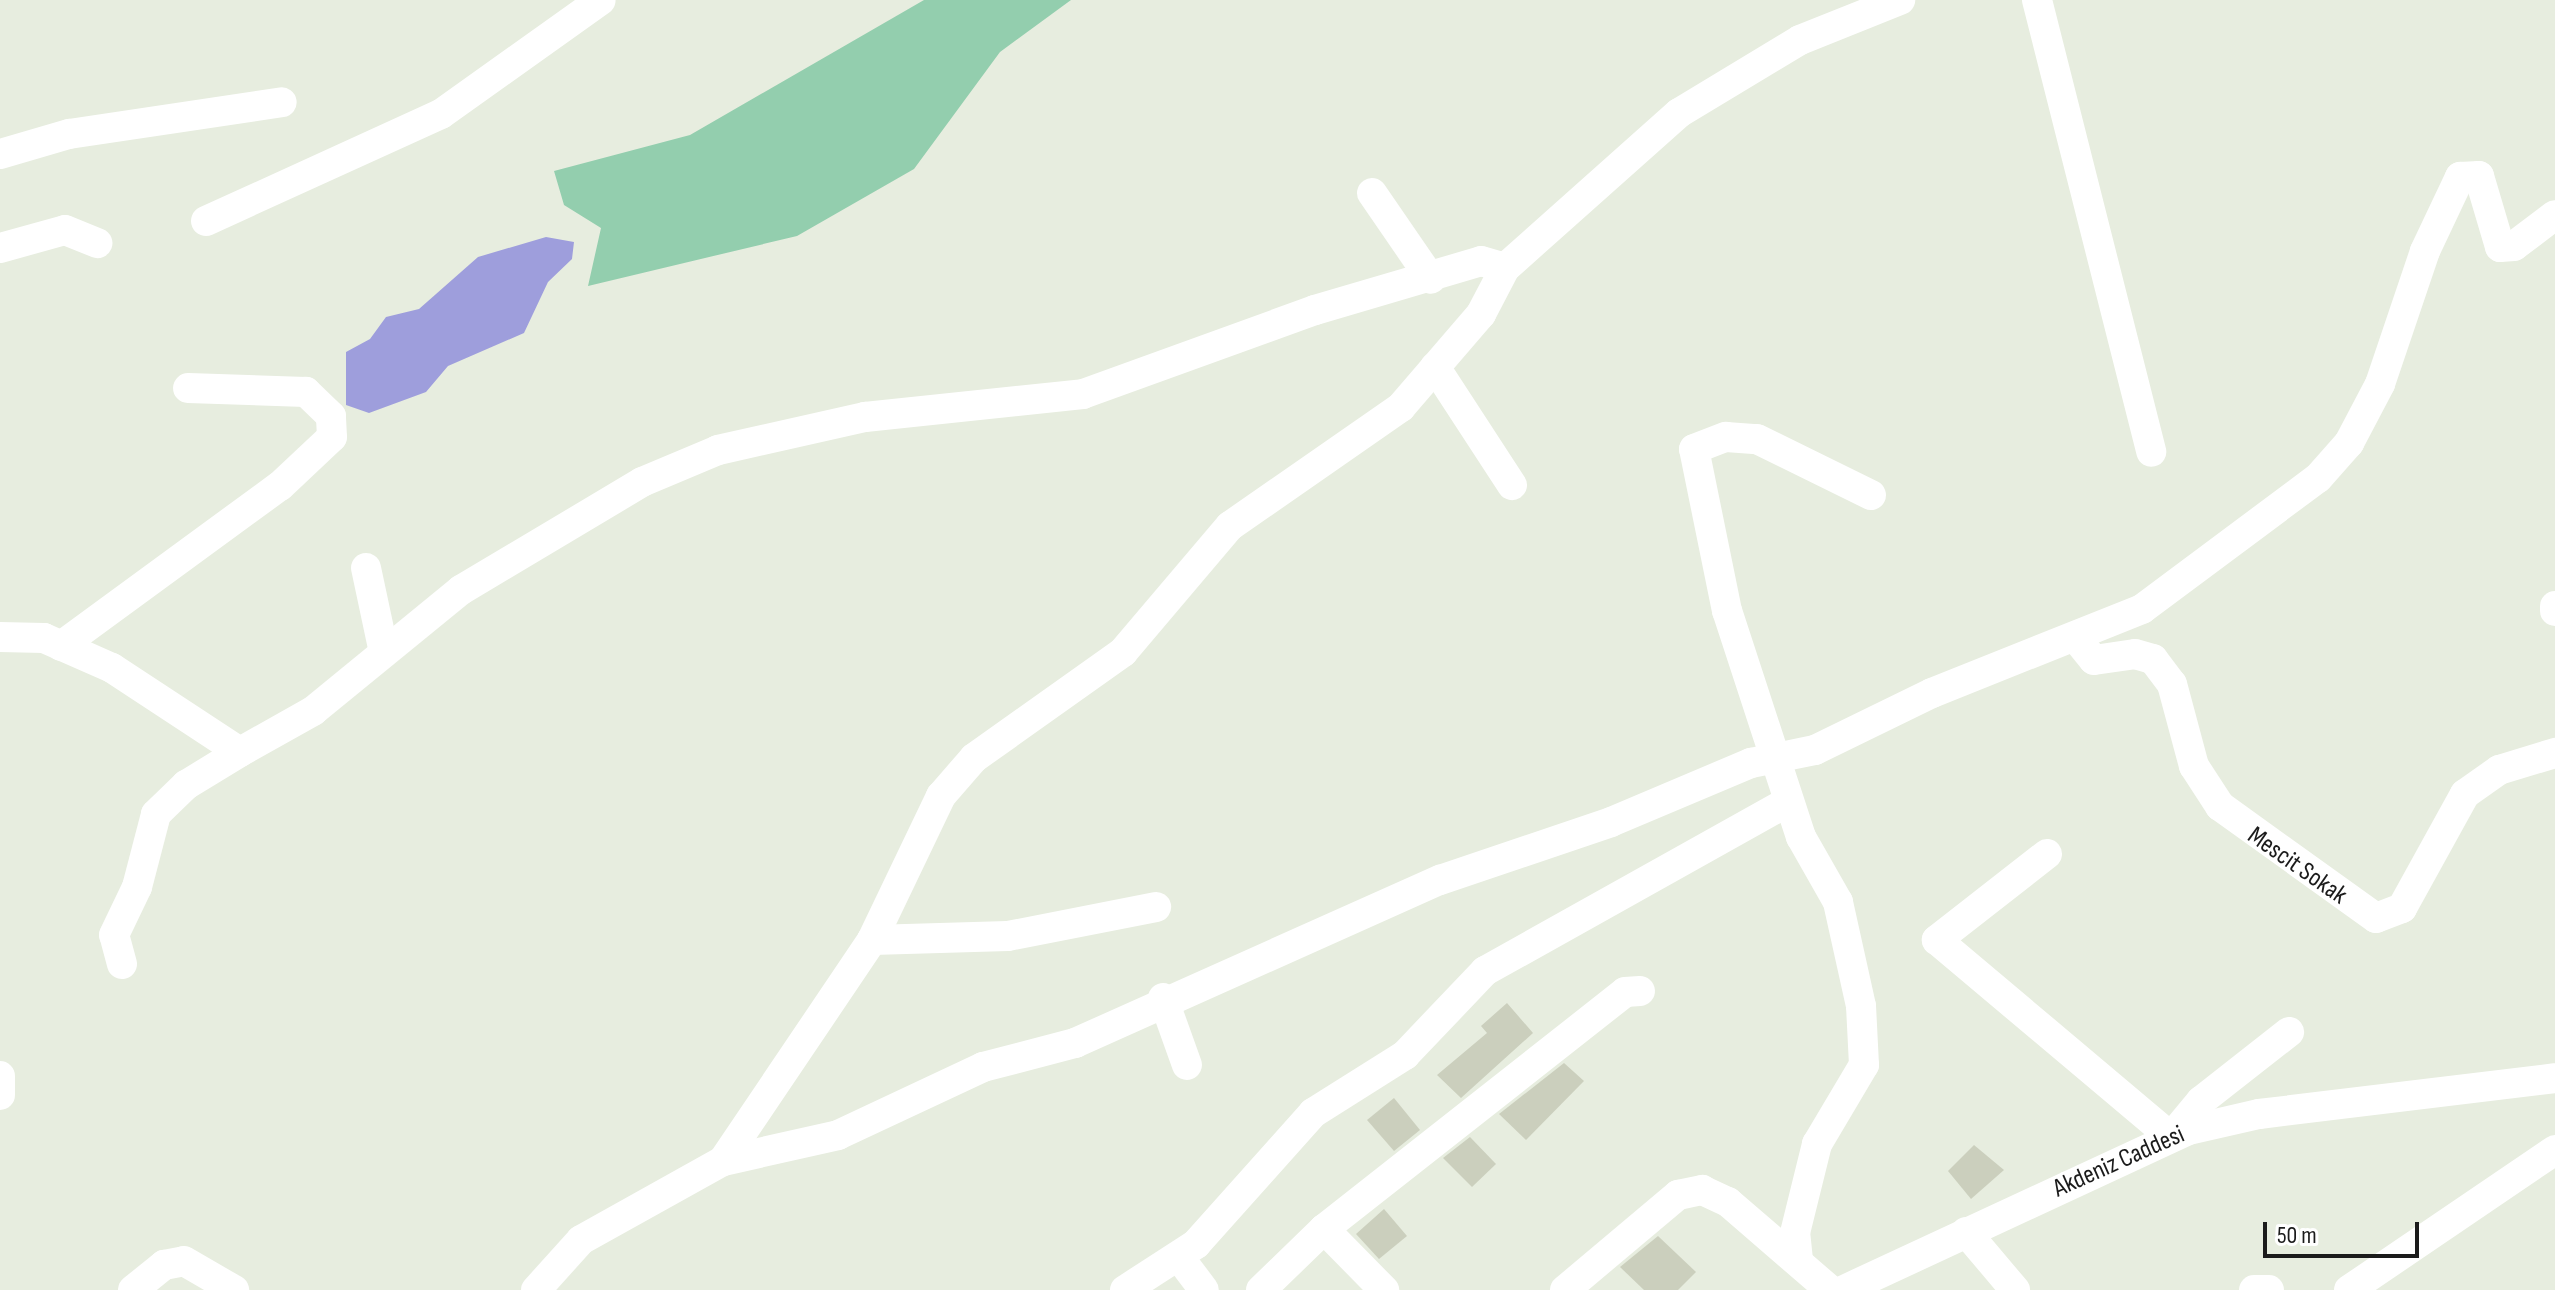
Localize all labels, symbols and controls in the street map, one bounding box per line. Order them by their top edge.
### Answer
street label: Mescit Sokak [2241,820,2353,912]
street label: Akdeniz Caddesi [2049,1119,2189,1205]
scale bar [2267,1206,2423,1256]
text: 50 m [2277,1221,2317,1250]

